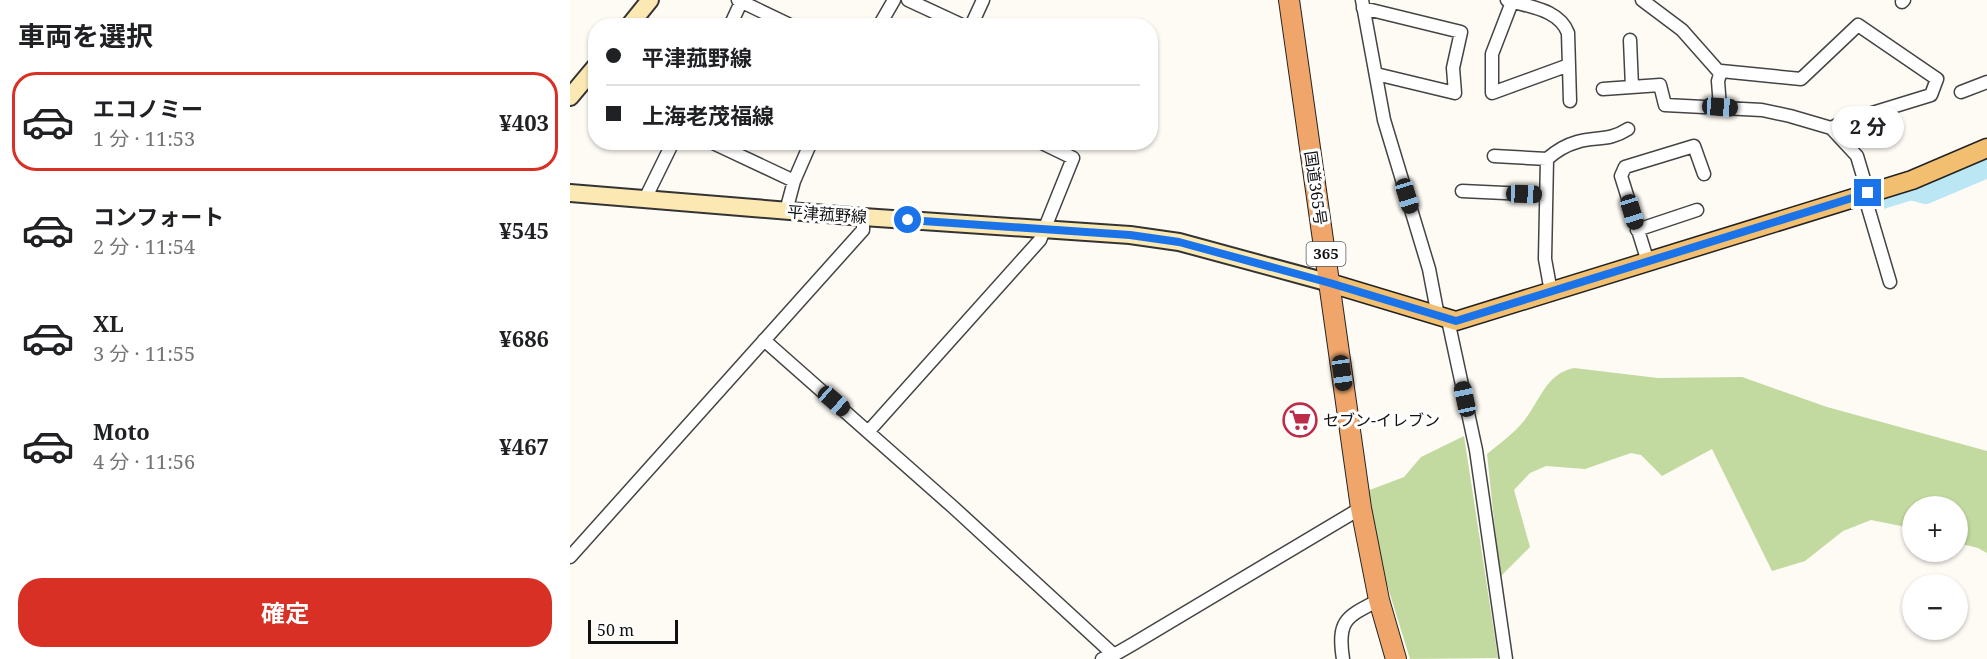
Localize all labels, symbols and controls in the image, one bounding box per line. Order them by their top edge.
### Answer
text: 車両を選択 [18,17,153,54]
text: 平津菰野線 [642,42,752,72]
text: エコノミー [93,93,203,123]
icon: car [21,95,75,149]
car [1701,97,1739,117]
text: 上海老茂福線 [642,100,774,130]
callout: 2 分 [1832,106,1904,148]
text: ¥403 [499,107,549,137]
text: 2 分 [1850,113,1886,140]
text: 1 分 · 11:53 [93,125,195,152]
street label: 国道365号 [1300,149,1332,227]
car [1393,176,1421,216]
route end [1854,179,1881,206]
car [1506,184,1542,204]
car [1618,192,1646,232]
street label: 平津菰野線 [786,200,868,228]
text: コンフォート [93,201,224,231]
icon: car [21,203,75,257]
route start [894,206,921,233]
text: ¥545 [499,215,549,245]
text: 2 分 · 11:54 [93,233,195,260]
road number: 365 [1306,242,1346,266]
text: XL [93,308,124,338]
icon: car [21,311,75,365]
text: ¥686 [499,323,549,353]
text: 3 分 · 11:55 [93,340,195,367]
car [1331,354,1353,392]
car [1452,380,1478,418]
car [815,382,853,420]
supermarket icon: セブン-イレブン [1282,402,1318,438]
place label: セブン-イレブン [1323,409,1440,431]
text: Moto [93,416,150,446]
icon: car [21,419,75,473]
text: ¥467 [499,431,549,461]
text: 4 分 · 11:56 [93,448,195,475]
map controls [1902,496,1968,640]
button: + [1902,496,1968,562]
button: − [1902,574,1968,640]
button: 確定 [18,578,552,647]
scale bar [588,617,678,644]
text: 50 m [597,619,634,641]

